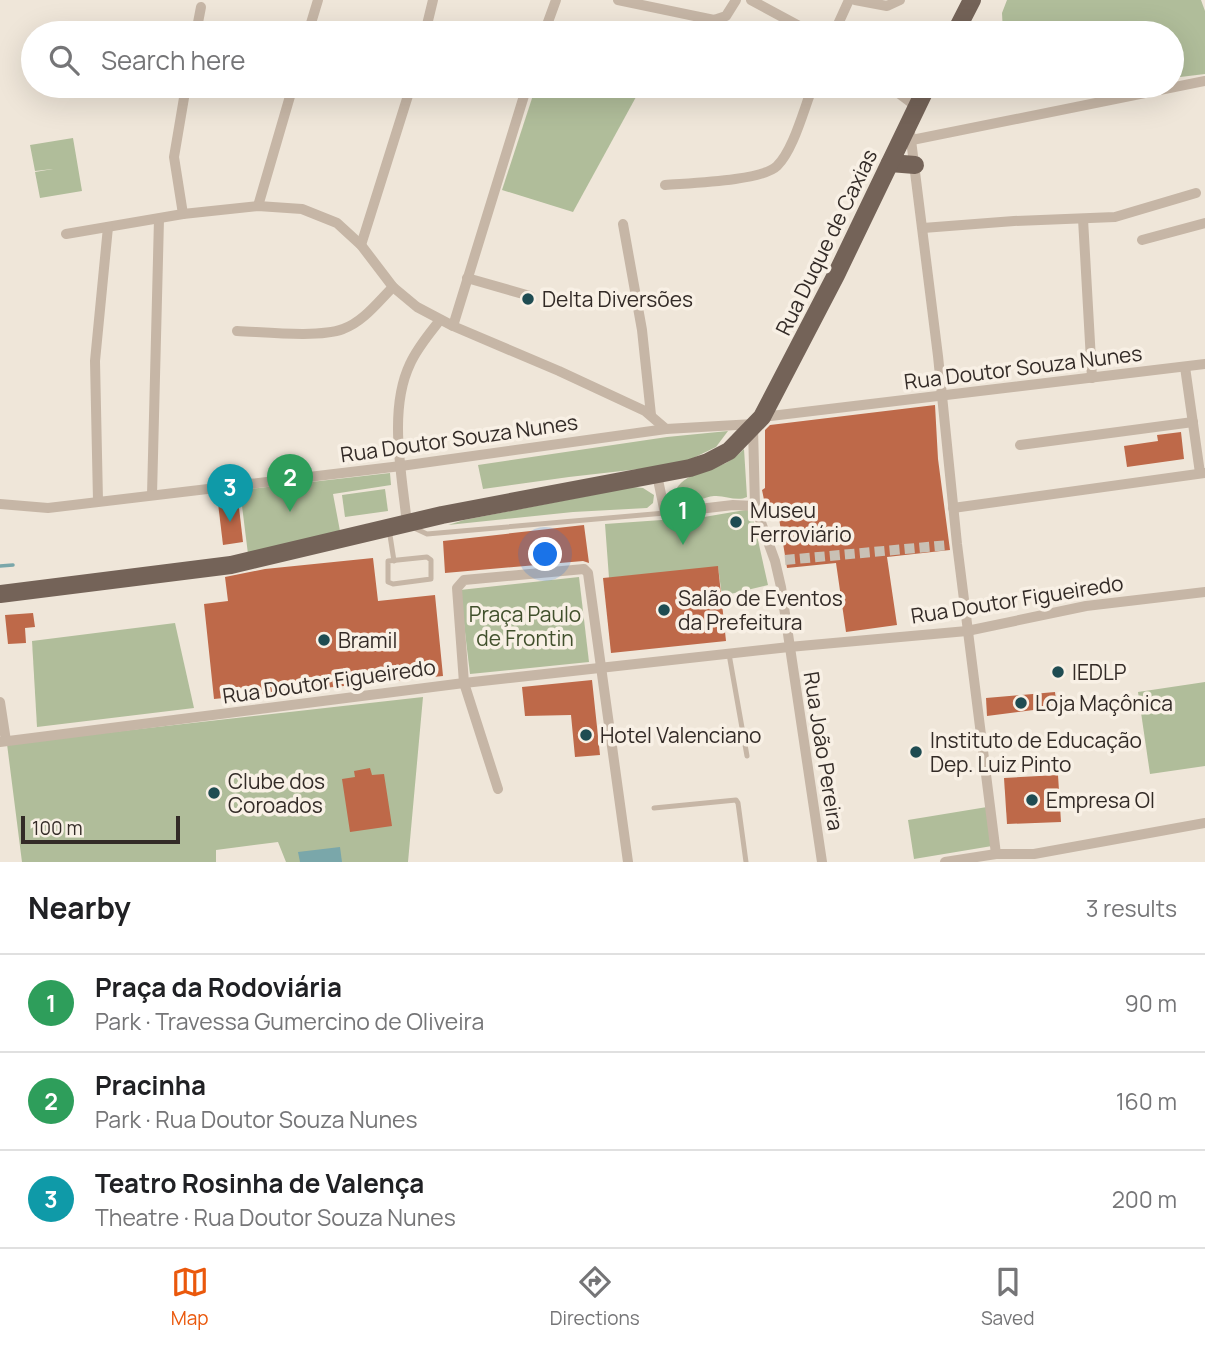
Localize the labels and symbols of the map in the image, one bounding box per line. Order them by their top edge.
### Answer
street label: Rua Duque de Caxias [769,144,883,340]
place label: Delta Diversões [542,285,693,313]
marker: Delta Diversões [520,291,536,307]
street label: Rua Doutor Souza Nunes [902,339,1144,395]
street label: Rua Doutor Souza Nunes [338,407,580,469]
pin: 2 [267,454,313,512]
pin: 3 [207,464,253,522]
pin: 1 [660,487,706,545]
place label: Museu Ferroviário [750,496,852,548]
marker: Museu Ferroviário [728,514,744,530]
your location [528,537,562,571]
street label: Rua Doutor Figueiredo [909,568,1125,630]
place label: Salão de Eventos da Prefeitura [678,584,843,636]
park label: Praça Paulo de Frontin [469,600,581,652]
marker: Salão de Eventos da Prefeitura [656,602,672,618]
place label: Bramil [338,626,397,654]
marker: Bramil [316,632,332,648]
street label: Rua Doutor Figueiredo [221,652,437,710]
place label: IEDLP [1072,658,1127,686]
marker: IEDLP [1050,664,1066,680]
street label: Rua João Pereira [798,670,850,832]
place label: Loja Maçônica [1035,689,1173,717]
marker: Loja Maçônica [1013,695,1029,711]
place label: Hotel Valenciano [600,721,762,749]
place label: Instituto de Educação Dep. Luiz Pinto [930,726,1142,778]
marker: Hotel Valenciano [578,727,594,743]
marker: Instituto de Educação Dep. Luiz Pinto [908,744,924,760]
place label: Clube dos Coroados [228,767,325,819]
marker: Clube dos Coroados [206,785,222,801]
place label: Empresa OI [1046,786,1155,814]
marker: Empresa OI [1024,792,1040,808]
scale bar [21,813,180,845]

